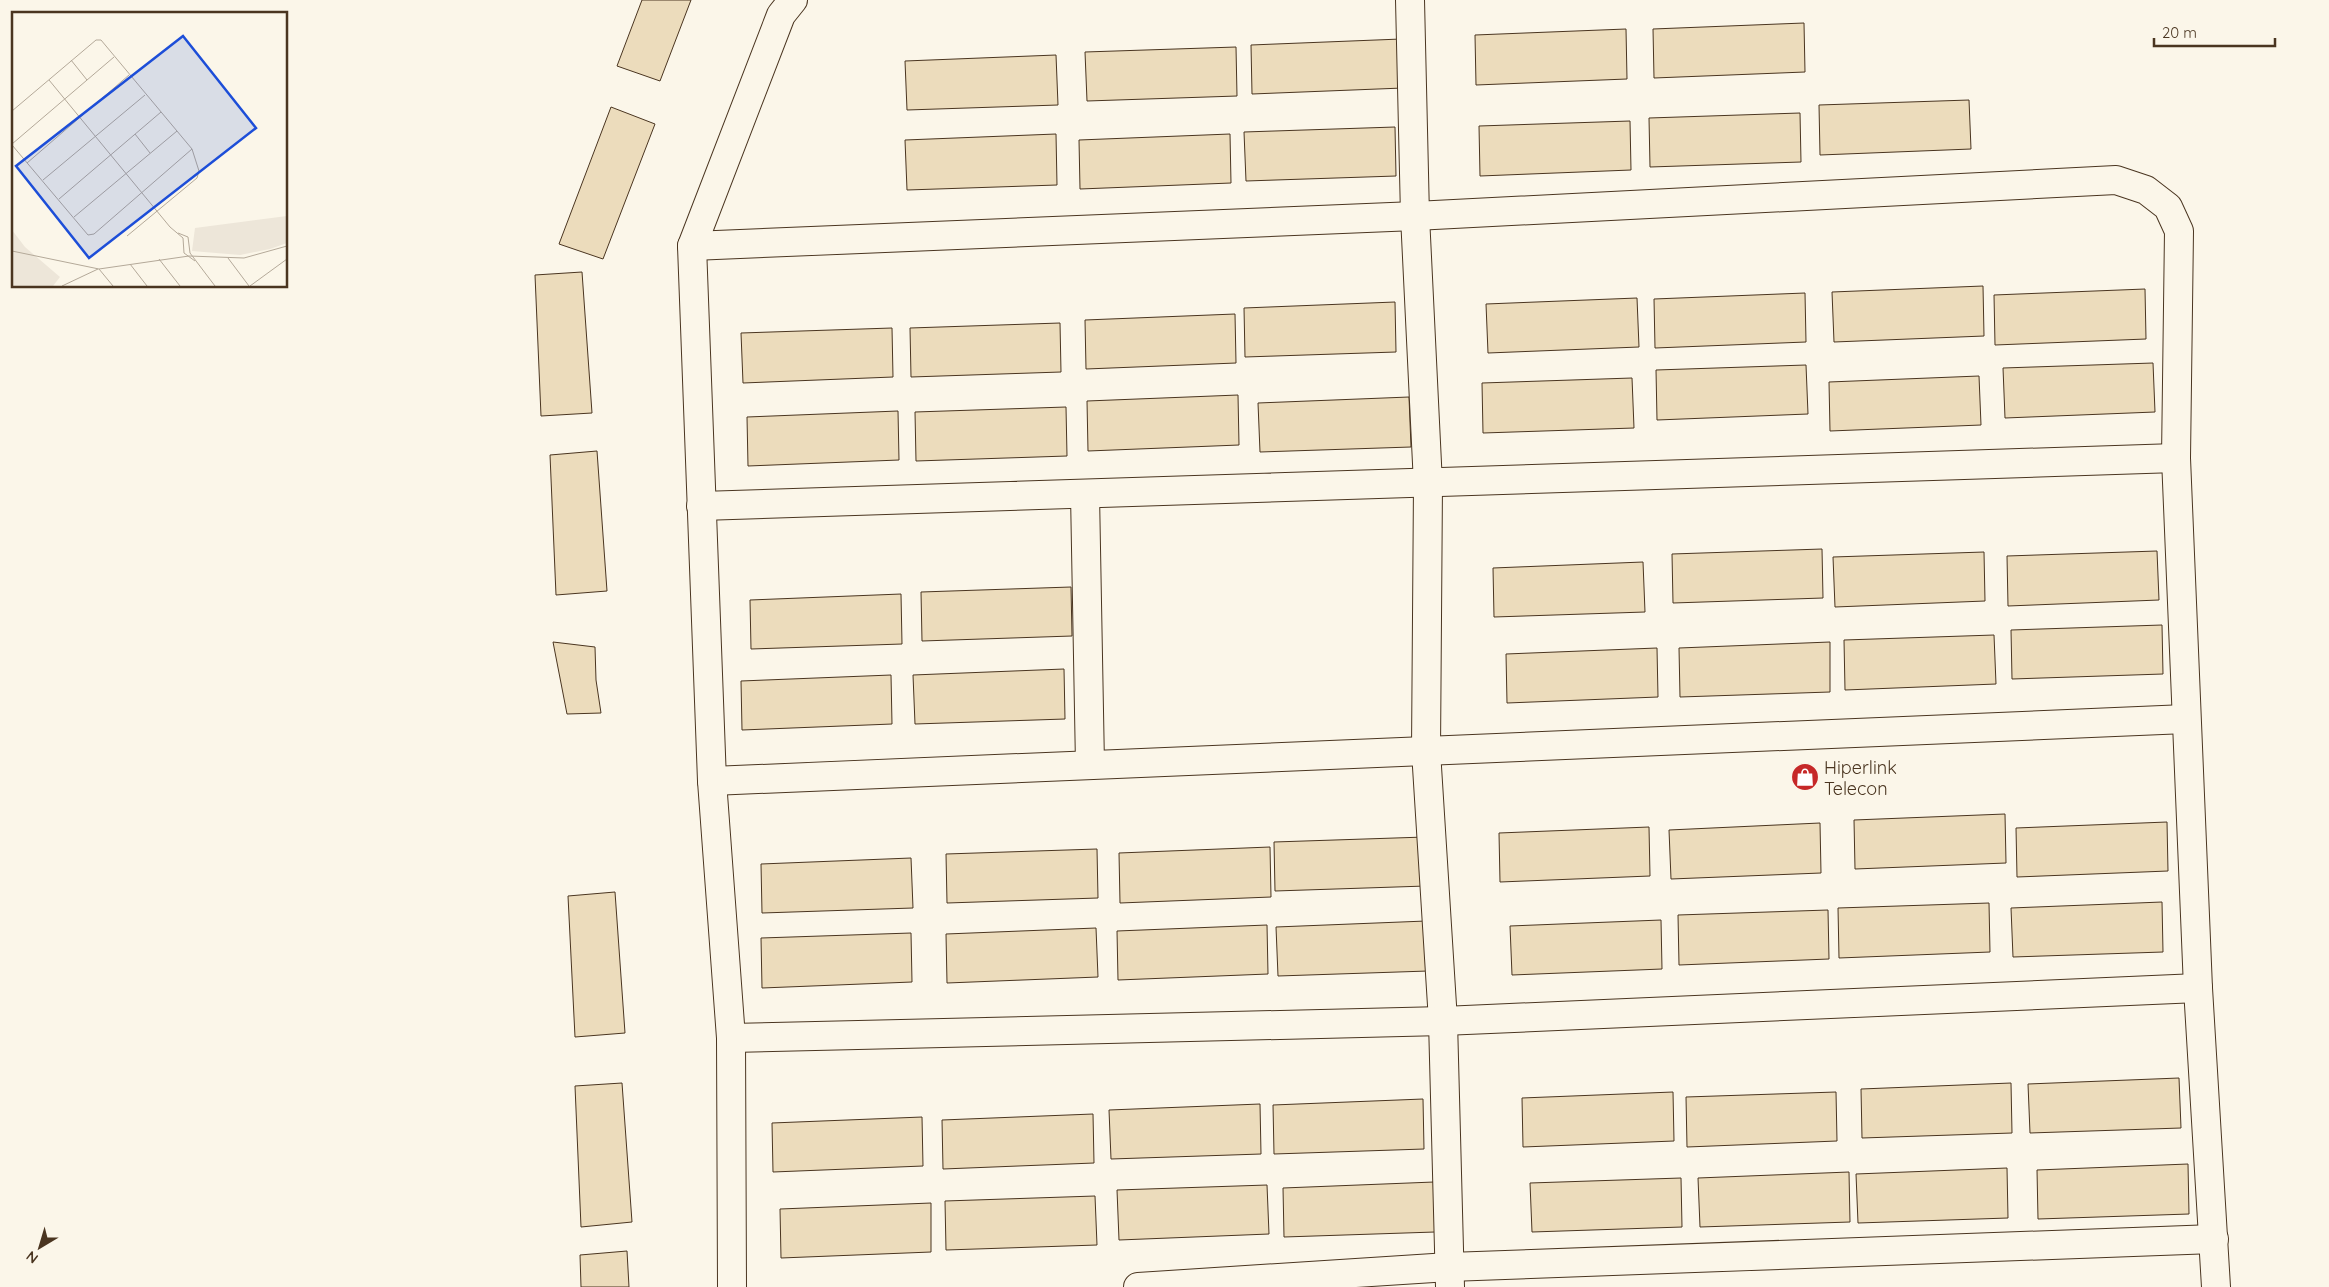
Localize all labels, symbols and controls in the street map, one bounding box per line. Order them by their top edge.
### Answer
inset map [12,12,288,288]
scale bar [2154,15,2275,47]
text: 20 m [2162,23,2197,42]
place label: Hiperlink Telecon [1824,756,1897,800]
shop icon: Hiperlink Telecon [1790,762,1820,792]
north arrow [15,1222,65,1272]
text: N [22,1247,42,1268]

